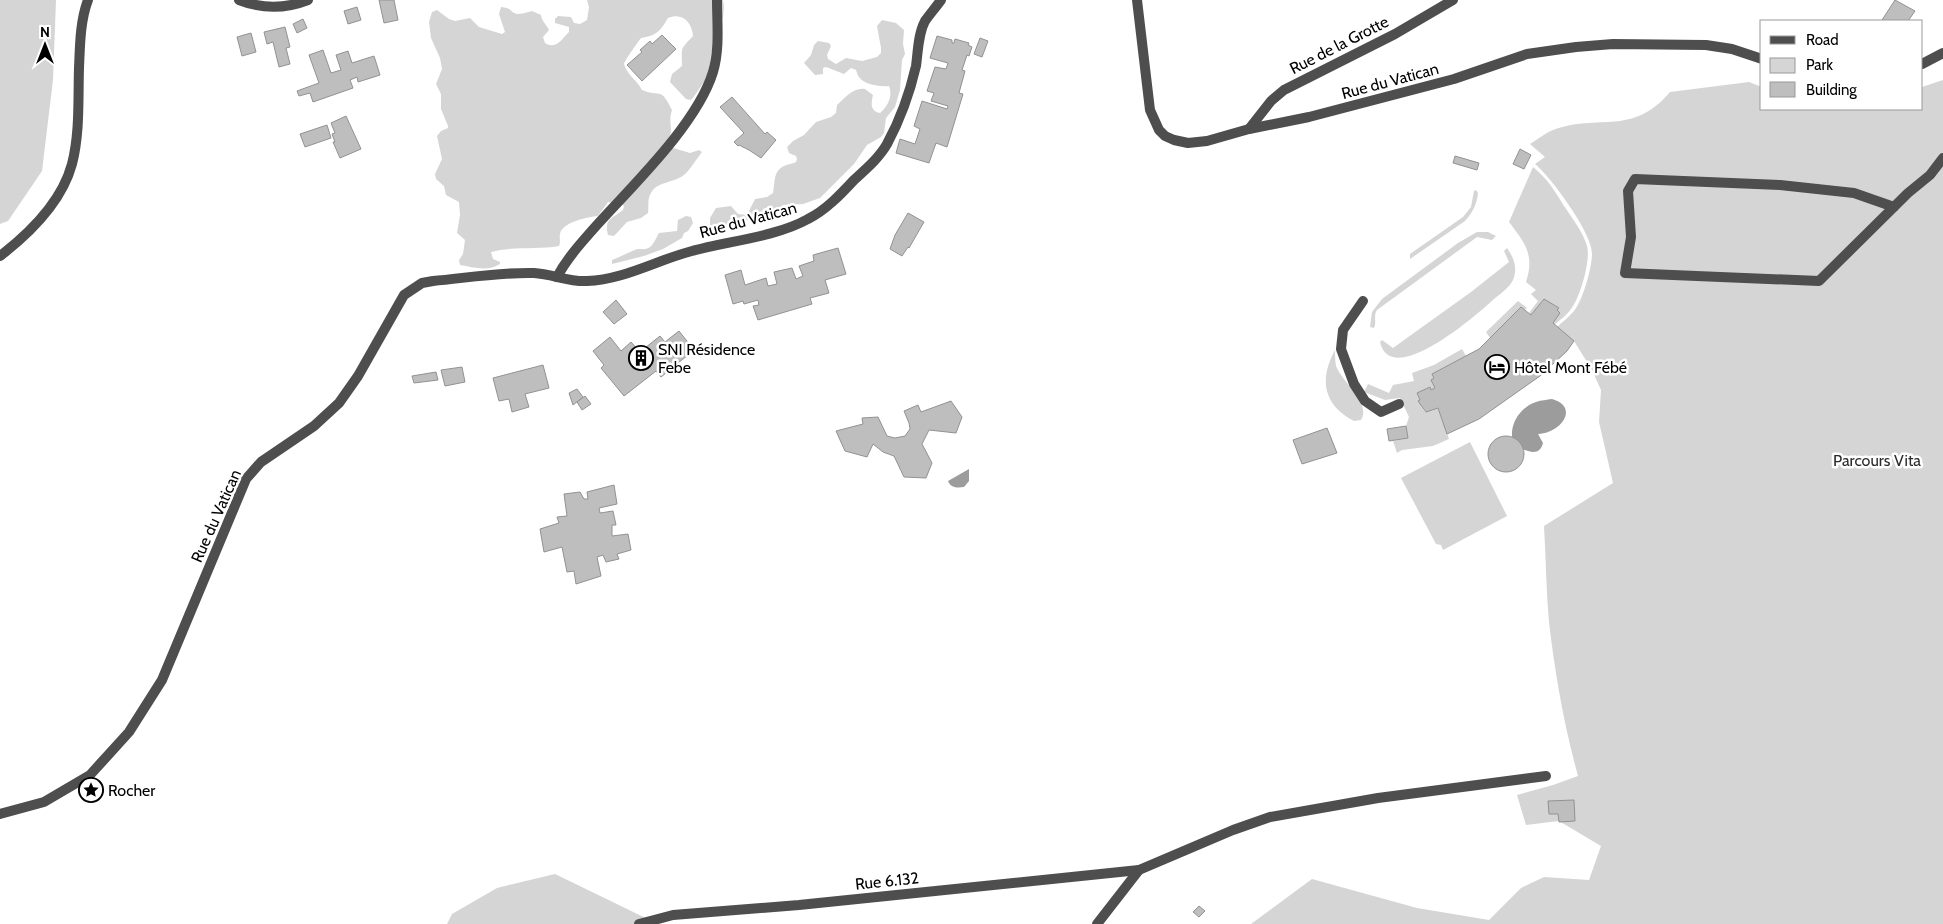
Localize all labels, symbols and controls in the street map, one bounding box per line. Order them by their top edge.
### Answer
street label: Rue de la Grotte [1286,12,1392,78]
north arrow [20,20,70,70]
legend [1760,20,1923,110]
text: N [40,23,50,41]
text: Road [1806,31,1839,49]
text: Park [1806,56,1833,74]
street label: Rue du Vatican [1339,59,1441,103]
text: Building [1806,81,1857,99]
street label: Rue du Vatican [697,198,799,242]
place label: SNI Résidence Febe [658,340,755,377]
building icon: SNI Résidence Febe [628,345,654,371]
hotel icon: Hôtel Mont Fébé [1484,354,1510,380]
place label: Hôtel Mont Fébé [1514,358,1627,377]
park label: Parcours Vita [1833,451,1921,470]
street label: Rue du Vatican [187,466,245,565]
place icon: Rocher [78,777,104,803]
place label: Rocher [108,781,156,800]
street label: Rue 6.132 [854,868,920,894]

